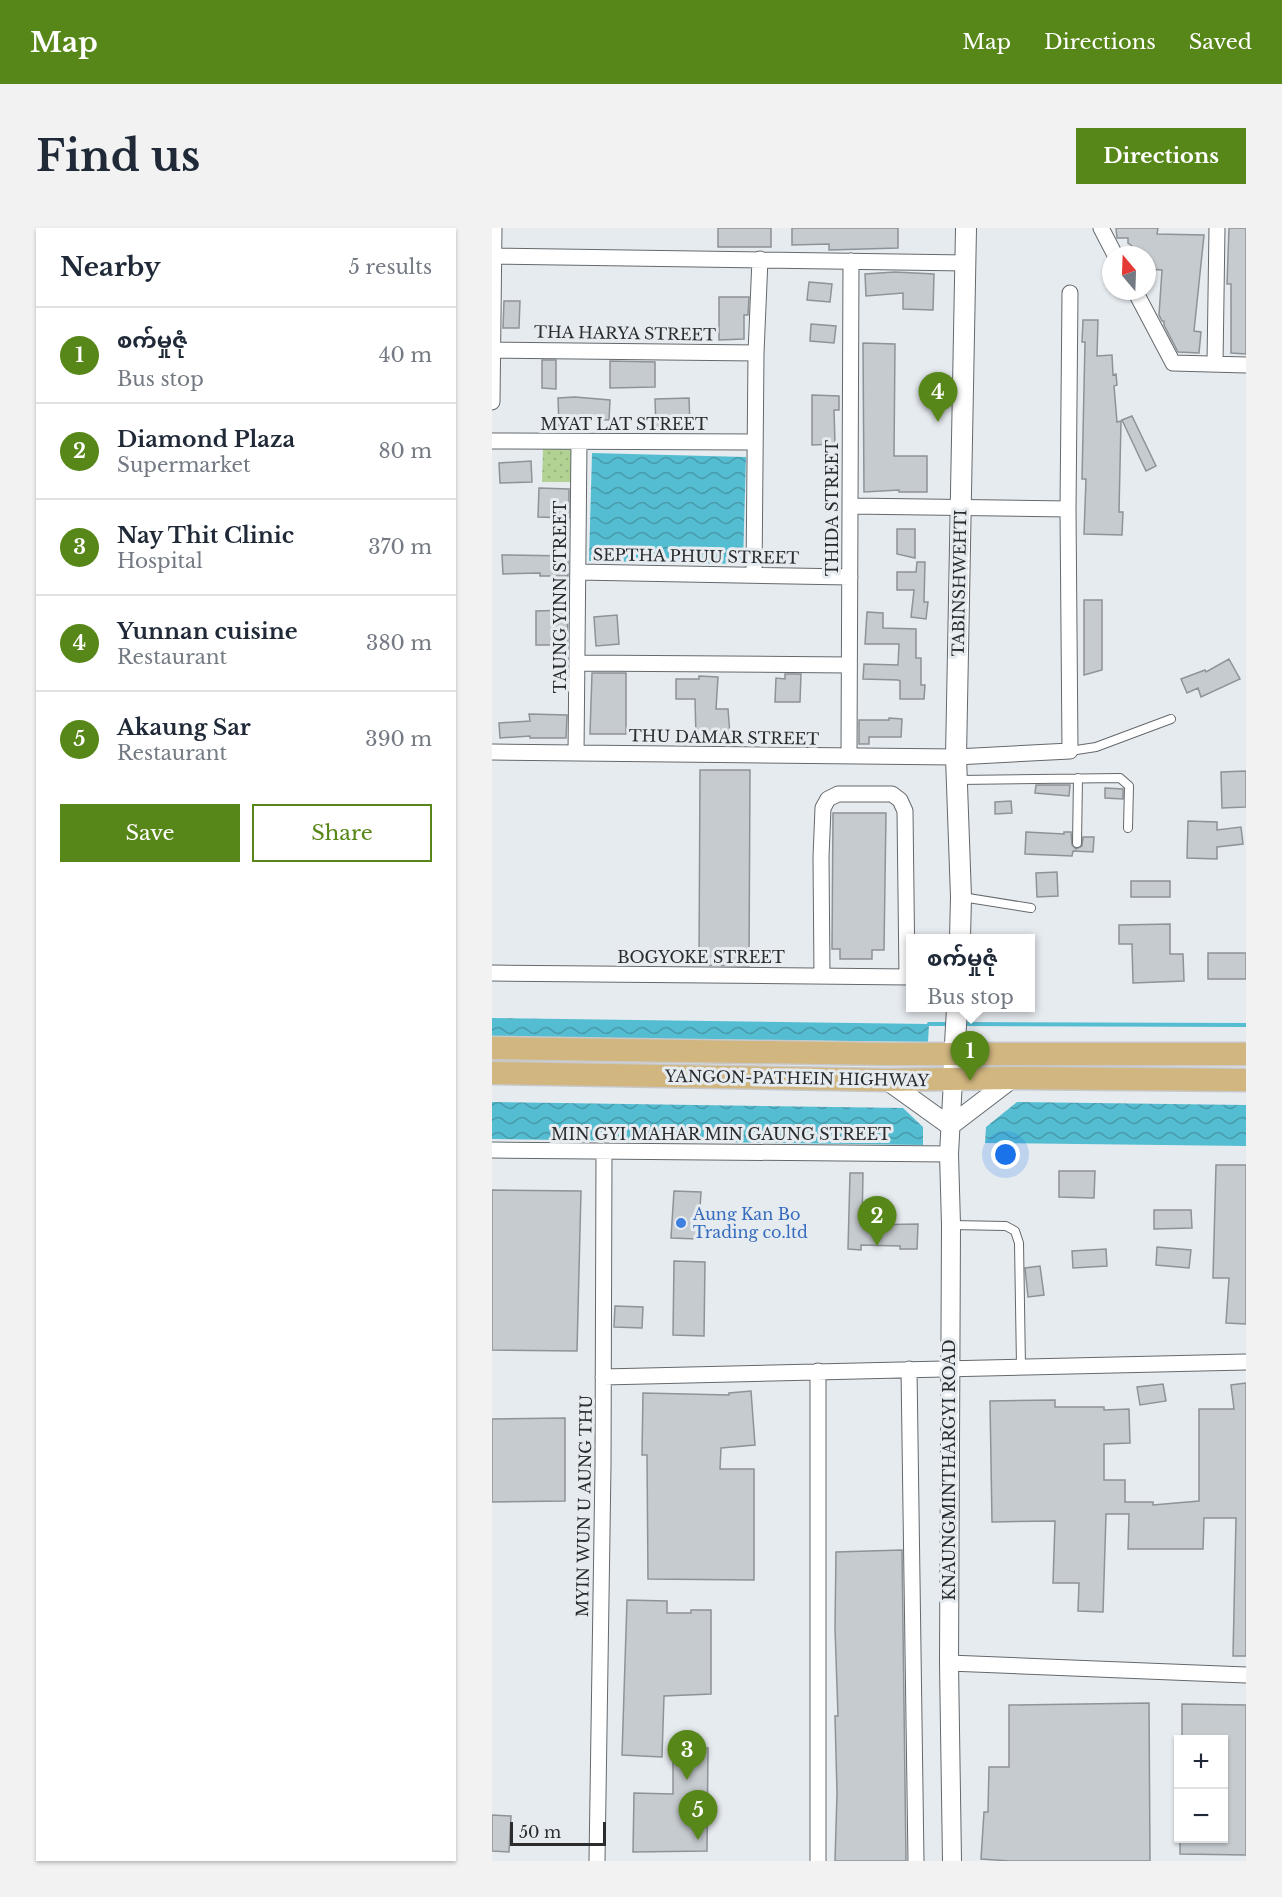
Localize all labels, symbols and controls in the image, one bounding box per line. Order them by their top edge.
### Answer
text: Map [30,25,98,60]
text: Map [962,29,1011,55]
text: Directions [1044,29,1156,55]
text: Saved [1189,29,1252,55]
button: Directions [1076,128,1246,184]
text: Find us [36,130,200,182]
north arrow [1102,246,1156,300]
text: Nearby [60,251,161,283]
text: 5 results [349,255,432,279]
street label: THA HARYA STREET [534,321,716,345]
text: စက်မှုဇုံ [117,327,187,354]
text: 1 [75,343,84,367]
text: 40 m [379,343,432,367]
text: Bus stop [117,367,204,391]
pin: 4 [918,372,958,422]
street label: MYAT LAT STREET [540,414,708,434]
text: Diamond Plaza [117,426,295,453]
text: 2 [73,439,86,463]
text: 80 m [378,439,432,463]
street label: THIDA STREET [822,440,842,576]
text: Supermarket [117,453,251,477]
street label: TAUNG YINN STREET [550,501,570,693]
street label: TABINSHWEHTI [948,509,970,657]
text: Nay Thit Clinic [117,522,294,549]
text: 3 [73,535,86,559]
text: 370 m [368,535,432,559]
street label: SEPTHA PHUU STREET [593,544,800,568]
text: Hospital [117,549,203,573]
text: Yunnan cuisine [117,618,298,645]
text: 4 [73,631,86,655]
text: 380 m [366,631,432,655]
text: Restaurant [117,645,227,669]
text: Akaung Sar [117,714,251,741]
street label: THU DAMAR STREET [629,725,819,749]
text: 5 [74,727,85,751]
text: 390 m [365,727,432,751]
text: Restaurant [117,741,227,765]
button: Save [60,804,240,862]
button: Share [252,804,432,862]
popup [906,934,1035,1012]
text: စက်မှုဇုံ [927,945,998,972]
street label: BOGYOKE STREET [617,947,785,967]
text: Bus stop [927,985,1014,1009]
pin: 1 [950,1032,990,1081]
street label: YANGON-PATHEIN HIGHWAY [664,1066,930,1090]
street label: MIN GYI MAHAR MIN GAUNG STREET [551,1124,891,1144]
your location [991,1140,1020,1169]
pin: 2 [858,1196,896,1246]
place label: Aung Kan Bo Trading co.ltd [692,1204,808,1242]
marker: Aung Kan Bo Trading co.ltd [674,1216,688,1230]
street label: KNAUNGMINTHARGYI ROAD [939,1339,959,1601]
street label: MYIN WUN U AUNG THU [572,1394,596,1617]
pin: 3 [668,1730,706,1780]
map controls [1174,1735,1228,1843]
button: + [1174,1735,1228,1789]
button: − [1174,1789,1228,1843]
pin: 5 [678,1790,718,1840]
scale bar [510,1819,606,1846]
text: 50 m [519,1822,561,1842]

